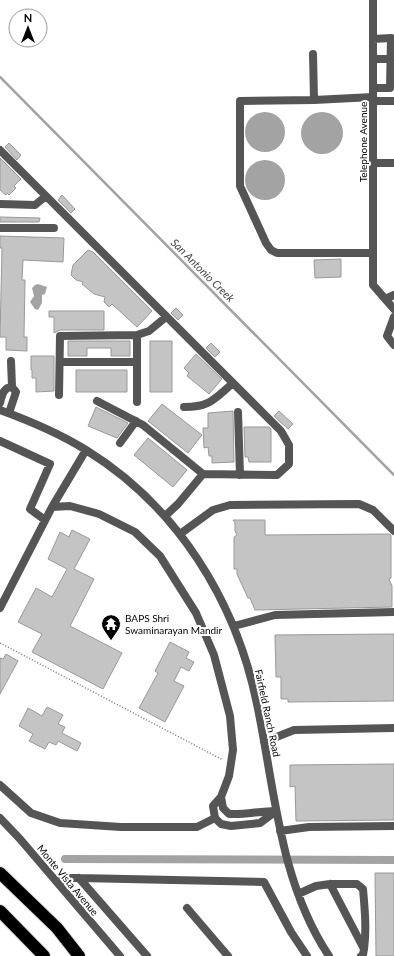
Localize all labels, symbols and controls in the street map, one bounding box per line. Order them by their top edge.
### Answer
north arrow [8,8,48,48]
text: N [24,11,32,24]
street label: Telephone Avenue [357,102,369,182]
water label: San Antonio Creek [169,236,238,305]
place label: BAPS Shri Swaminarayan Mandir [125,612,222,636]
temple icon: BAPS Shri Swaminarayan Mandir [100,613,122,641]
street label: Fairfield Ranch Road [253,668,283,758]
street label: Monte Vista Avenue [35,842,101,918]

